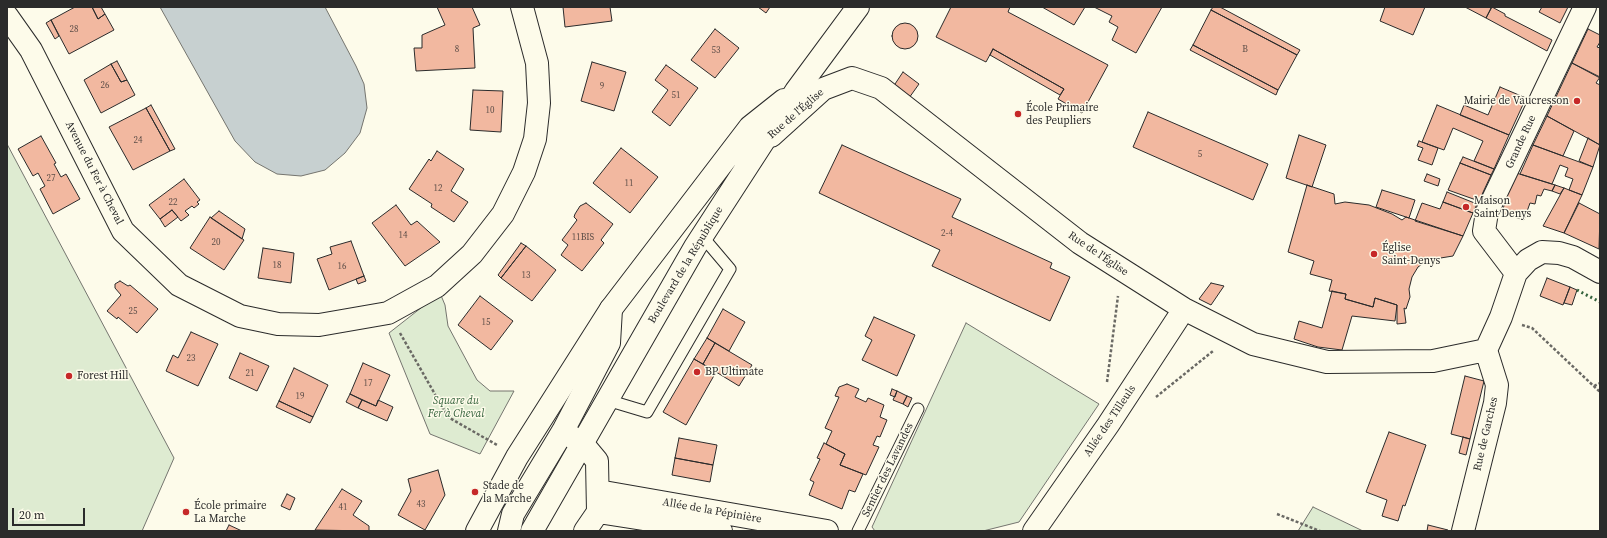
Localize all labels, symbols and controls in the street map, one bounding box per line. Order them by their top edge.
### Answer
house number: 28 [70,25,78,35]
house number: 8 [455,45,459,55]
house number: B [1242,45,1248,55]
house number: 53 [712,46,720,56]
house number: 26 [101,81,109,91]
house number: 9 [600,82,604,92]
street label: Rue de l'Église [765,86,827,142]
house number: 51 [672,91,680,101]
place label: Mairie de Vaucresson [1464,94,1569,108]
marker: Mairie de Vaucresson [1572,96,1582,106]
place label: École Primaire des Peupliers [1026,101,1099,127]
house number: 10 [486,106,494,116]
marker: École Primaire des Peupliers [1013,109,1023,119]
street label: Grande Rue [1503,113,1539,171]
street label: Avenue du Fer à Cheval [62,119,126,227]
house number: 24 [134,136,142,146]
house number: 5 [1198,150,1202,160]
house number: 27 [47,174,55,184]
house number: 11 [625,179,633,189]
house number: 12 [434,184,442,194]
place label: Maison Saint Denys [1474,194,1531,220]
house number: 22 [169,198,177,208]
marker: Maison Saint Denys [1461,202,1471,212]
street label: Boulevard de la République [646,204,726,326]
house number: 2-4 [941,229,953,239]
street label: Rue de l'Église [1065,229,1131,279]
house number: 14 [399,231,407,241]
house number: 11BIS [572,233,594,243]
house number: 20 [212,238,220,248]
place label: Église Saint-Denys [1382,241,1440,267]
marker: Église Saint-Denys [1369,249,1379,259]
house number: 18 [273,261,281,271]
house number: 16 [338,262,346,272]
house number: 13 [522,271,530,281]
house number: 25 [129,307,137,317]
house number: 15 [482,318,490,328]
house number: 23 [187,354,195,364]
place label: BP Ultimate [705,365,764,379]
marker: BP Ultimate [692,367,702,377]
place label: Forest Hill [77,369,129,383]
house number: 21 [246,369,254,379]
marker: Forest Hill [64,371,74,381]
house number: 17 [364,379,372,389]
street label: Allée des Tilleuls [1081,383,1139,459]
house number: 19 [296,392,304,402]
park label: Square du Fer à Cheval [428,394,484,420]
street label: Rue de Garches [1471,396,1501,472]
street label: Sentier des Lavandes [860,421,916,519]
place label: Stade de la Marche [483,479,532,505]
marker: Stade de la Marche [470,487,480,497]
street label: Allée de la Pépinière [661,496,763,526]
place label: École primaire La Marche [194,499,267,525]
scale bar [14,500,87,526]
house number: 43 [417,500,425,510]
house number: 41 [339,503,347,513]
text: 20 m [19,507,45,523]
marker: École primaire La Marche [181,507,191,517]

